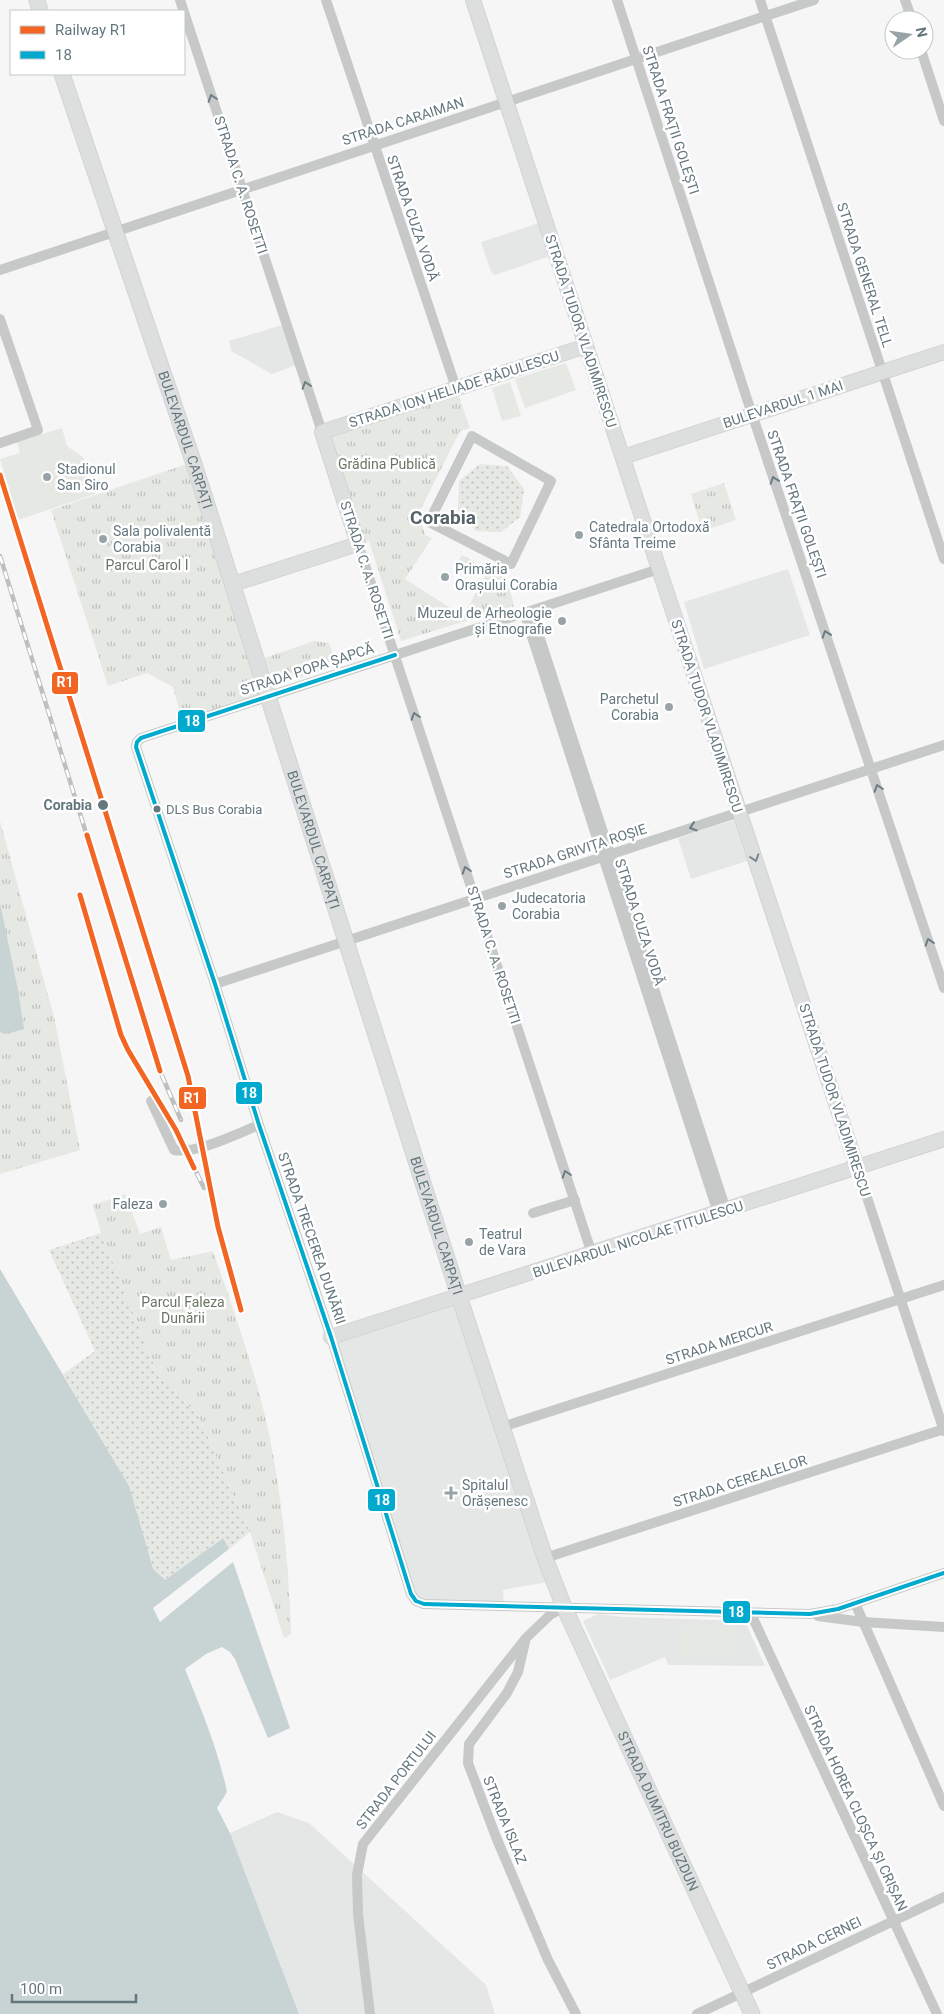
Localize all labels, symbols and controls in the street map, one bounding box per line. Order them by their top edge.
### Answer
legend [10,10,185,75]
north arrow [884,10,934,60]
text: Railway R1 [55,21,128,39]
text: N [913,25,931,39]
street label: STRADA FRAȚII GOLEȘTI [638,44,703,197]
text: 18 [55,46,72,64]
one-way arrow [208,94,218,103]
street label: STRADA CARAIMAN [340,94,466,148]
street label: STRADA C. A. ROSETTI [211,114,271,256]
street label: STRADA CUZA VODĂ [384,153,442,283]
street label: STRADA GENERAL TELL [834,201,896,350]
street label: STRADA TUDOR VLADIMIRESCU [542,232,620,430]
street label: STRADA ION HELIADE RĂDULESCU [347,347,561,431]
street label: BULEVARDUL CARPAȚI [155,369,216,511]
street label: BULEVARDUL 1 MAI [721,377,845,431]
one-way arrow [302,382,312,390]
street label: STRADA FRAȚII GOLEȘTI [763,428,830,580]
park label: Grădina Publică [338,456,436,472]
place label: Stadionul San Siro [57,461,116,493]
marker: Stadionul San Siro [41,471,53,483]
one-way arrow [770,476,780,485]
street label: STRADA C. A. ROSETTI [337,499,397,641]
district label: Corabia [410,506,476,529]
place label: Catedrala Ortodoxă Sfânta Treime [589,519,710,551]
place label: Sala polivalentă Corabia [113,523,211,555]
marker: Catedrala Ortodoxă Sfânta Treime [573,529,585,541]
marker: Sala polivalentă Corabia [97,533,109,545]
park label: Parcul Carol I [106,557,188,573]
place label: Primăria Orașului Corabia [455,561,558,594]
marker: Primăria Orașului Corabia [439,571,451,583]
place label: Muzeul de Arheologie și Etnografie [417,605,552,638]
marker: Muzeul de Arheologie și Etnografie [556,615,568,627]
street label: STRADA TUDOR VLADIMIRESCU [668,617,746,815]
one-way arrow [822,630,832,639]
street label: STRADA POPA ȘAPCĂ [238,640,376,699]
line badge: R1 [51,671,79,695]
text: R1 [56,674,74,690]
place label: Parchetul Corabia [600,691,659,723]
marker: Parchetul Corabia [663,701,675,713]
line badge: 18 [177,709,206,733]
one-way arrow [411,712,421,720]
text: 18 [184,713,200,729]
street label: BULEVARDUL CARPAȚI [284,769,343,911]
one-way arrow [873,784,883,793]
place label: Corabia [43,797,93,813]
marker: Corabia [96,798,110,812]
place label: DLS Bus Corabia [166,802,262,817]
marker: DLS Bus Corabia [152,804,162,814]
street label: STRADA GRIVIȚA ROȘIE [502,820,649,883]
one-way arrow [689,821,698,831]
one-way arrow [749,853,759,862]
street label: STRADA CUZA VODĂ [612,857,668,987]
one-way arrow [462,866,472,875]
street label: STRADA C. A. ROSETTI [464,884,524,1026]
place label: Judecatoria Corabia [512,890,586,922]
marker: Judecatoria Corabia [496,900,508,912]
one-way arrow [924,939,934,947]
street label: STRADA TUDOR VLADIMIRESCU [796,1001,874,1199]
line badge: 18 [235,1081,263,1105]
text: 18 [241,1085,257,1101]
line badge: R1 [178,1086,207,1110]
text: R1 [183,1090,201,1106]
street label: STRADA TRECEREA DUNĂRII [275,1150,349,1326]
street label: BULEVARDUL CARPAȚI [407,1155,466,1297]
one-way arrow [562,1170,572,1179]
place label: Faleza [112,1196,153,1212]
street label: BULEVARDUL NICOLAE TITULESCU [531,1197,745,1281]
marker: Faleza [157,1198,169,1210]
place label: Teatrul de Vara [479,1226,526,1258]
marker: Teatrul de Vara [463,1236,475,1248]
park label: Parcul Faleza Dunării [141,1294,225,1326]
street label: STRADA MERCUR [663,1318,775,1368]
street label: STRADA CEREALELOR [671,1452,809,1510]
place label: Spitalul Orășenesc [462,1477,528,1510]
marker: Spitalul Orășenesc [444,1486,458,1500]
line badge: 18 [367,1488,396,1512]
text: 18 [374,1492,390,1508]
line badge: 18 [722,1600,751,1624]
text: 18 [728,1604,744,1620]
street label: STRADA HOREA CLOȘCA ȘI CRIȘAN [800,1703,911,1914]
street label: STRADA PORTULUI [353,1728,439,1832]
street label: STRADA DUMITRU BUZDUN [614,1729,702,1894]
street label: STRADA ISLAZ [480,1774,530,1866]
street label: STRADA CERNEI [764,1913,864,1973]
scale bar [12,1972,136,2004]
text: 100 m [20,1980,62,1998]

